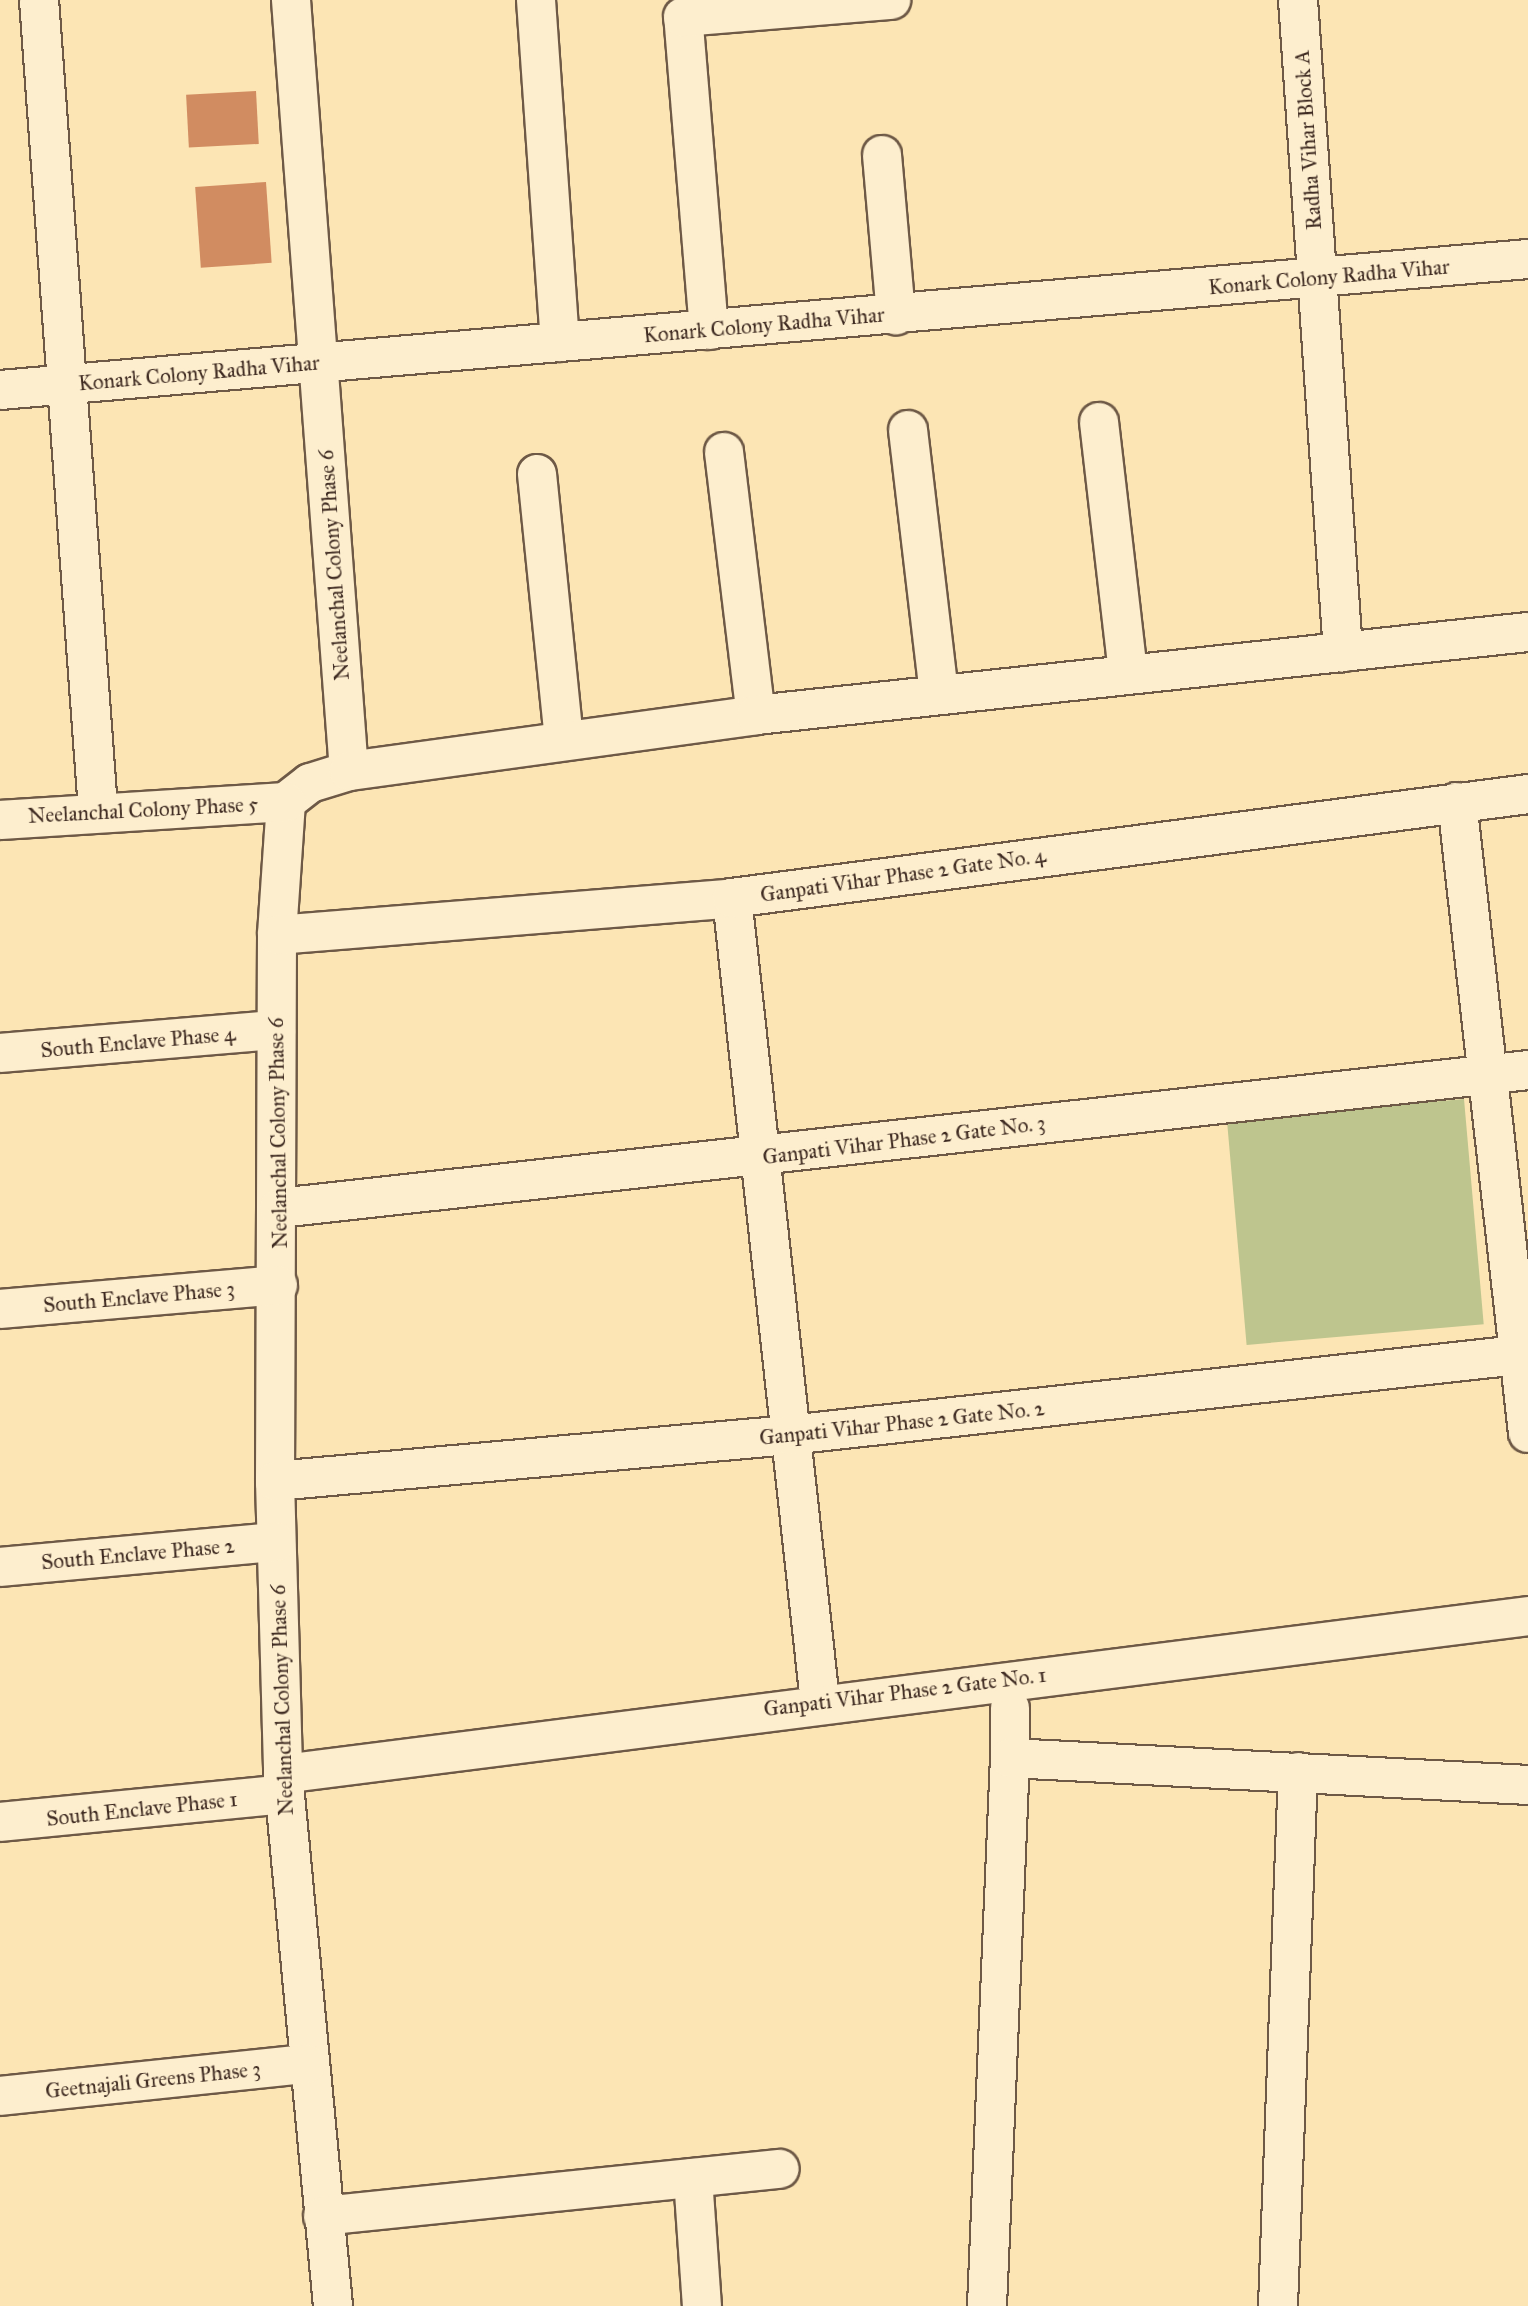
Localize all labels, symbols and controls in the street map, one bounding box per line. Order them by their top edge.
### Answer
street label: Radha Vihar Block A [1289,49,1327,231]
street label: Konark Colony Radha Vihar [1207,254,1451,300]
street label: Konark Colony Radha Vihar [642,302,886,348]
street label: Konark Colony Radha Vihar [77,350,321,396]
street label: Neelanchal Colony Phase 6 [313,449,355,681]
street label: Neelanchal Colony Phase 5 [27,791,259,829]
street label: Ganpati Vihar Phase 2 Gate No. 4 [759,842,1047,908]
street label: Neelanchal Colony Phase 6 [263,1017,293,1249]
street label: South Enclave Phase 4 [40,1021,236,1063]
street label: Ganpati Vihar Phase 2 Gate No. 3 [761,1110,1047,1170]
street label: South Enclave Phase 3 [42,1276,236,1318]
street label: Ganpati Vihar Phase 2 Gate No. 2 [758,1395,1046,1451]
street label: South Enclave Phase 2 [40,1533,236,1575]
street label: Neelanchal Colony Phase 6 [265,1584,299,1816]
street label: Ganpati Vihar Phase 2 Gate No. 1 [762,1662,1048,1722]
street label: South Enclave Phase 1 [45,1786,239,1832]
street label: Geetnajali Greens Phase 3 [44,2056,262,2104]

